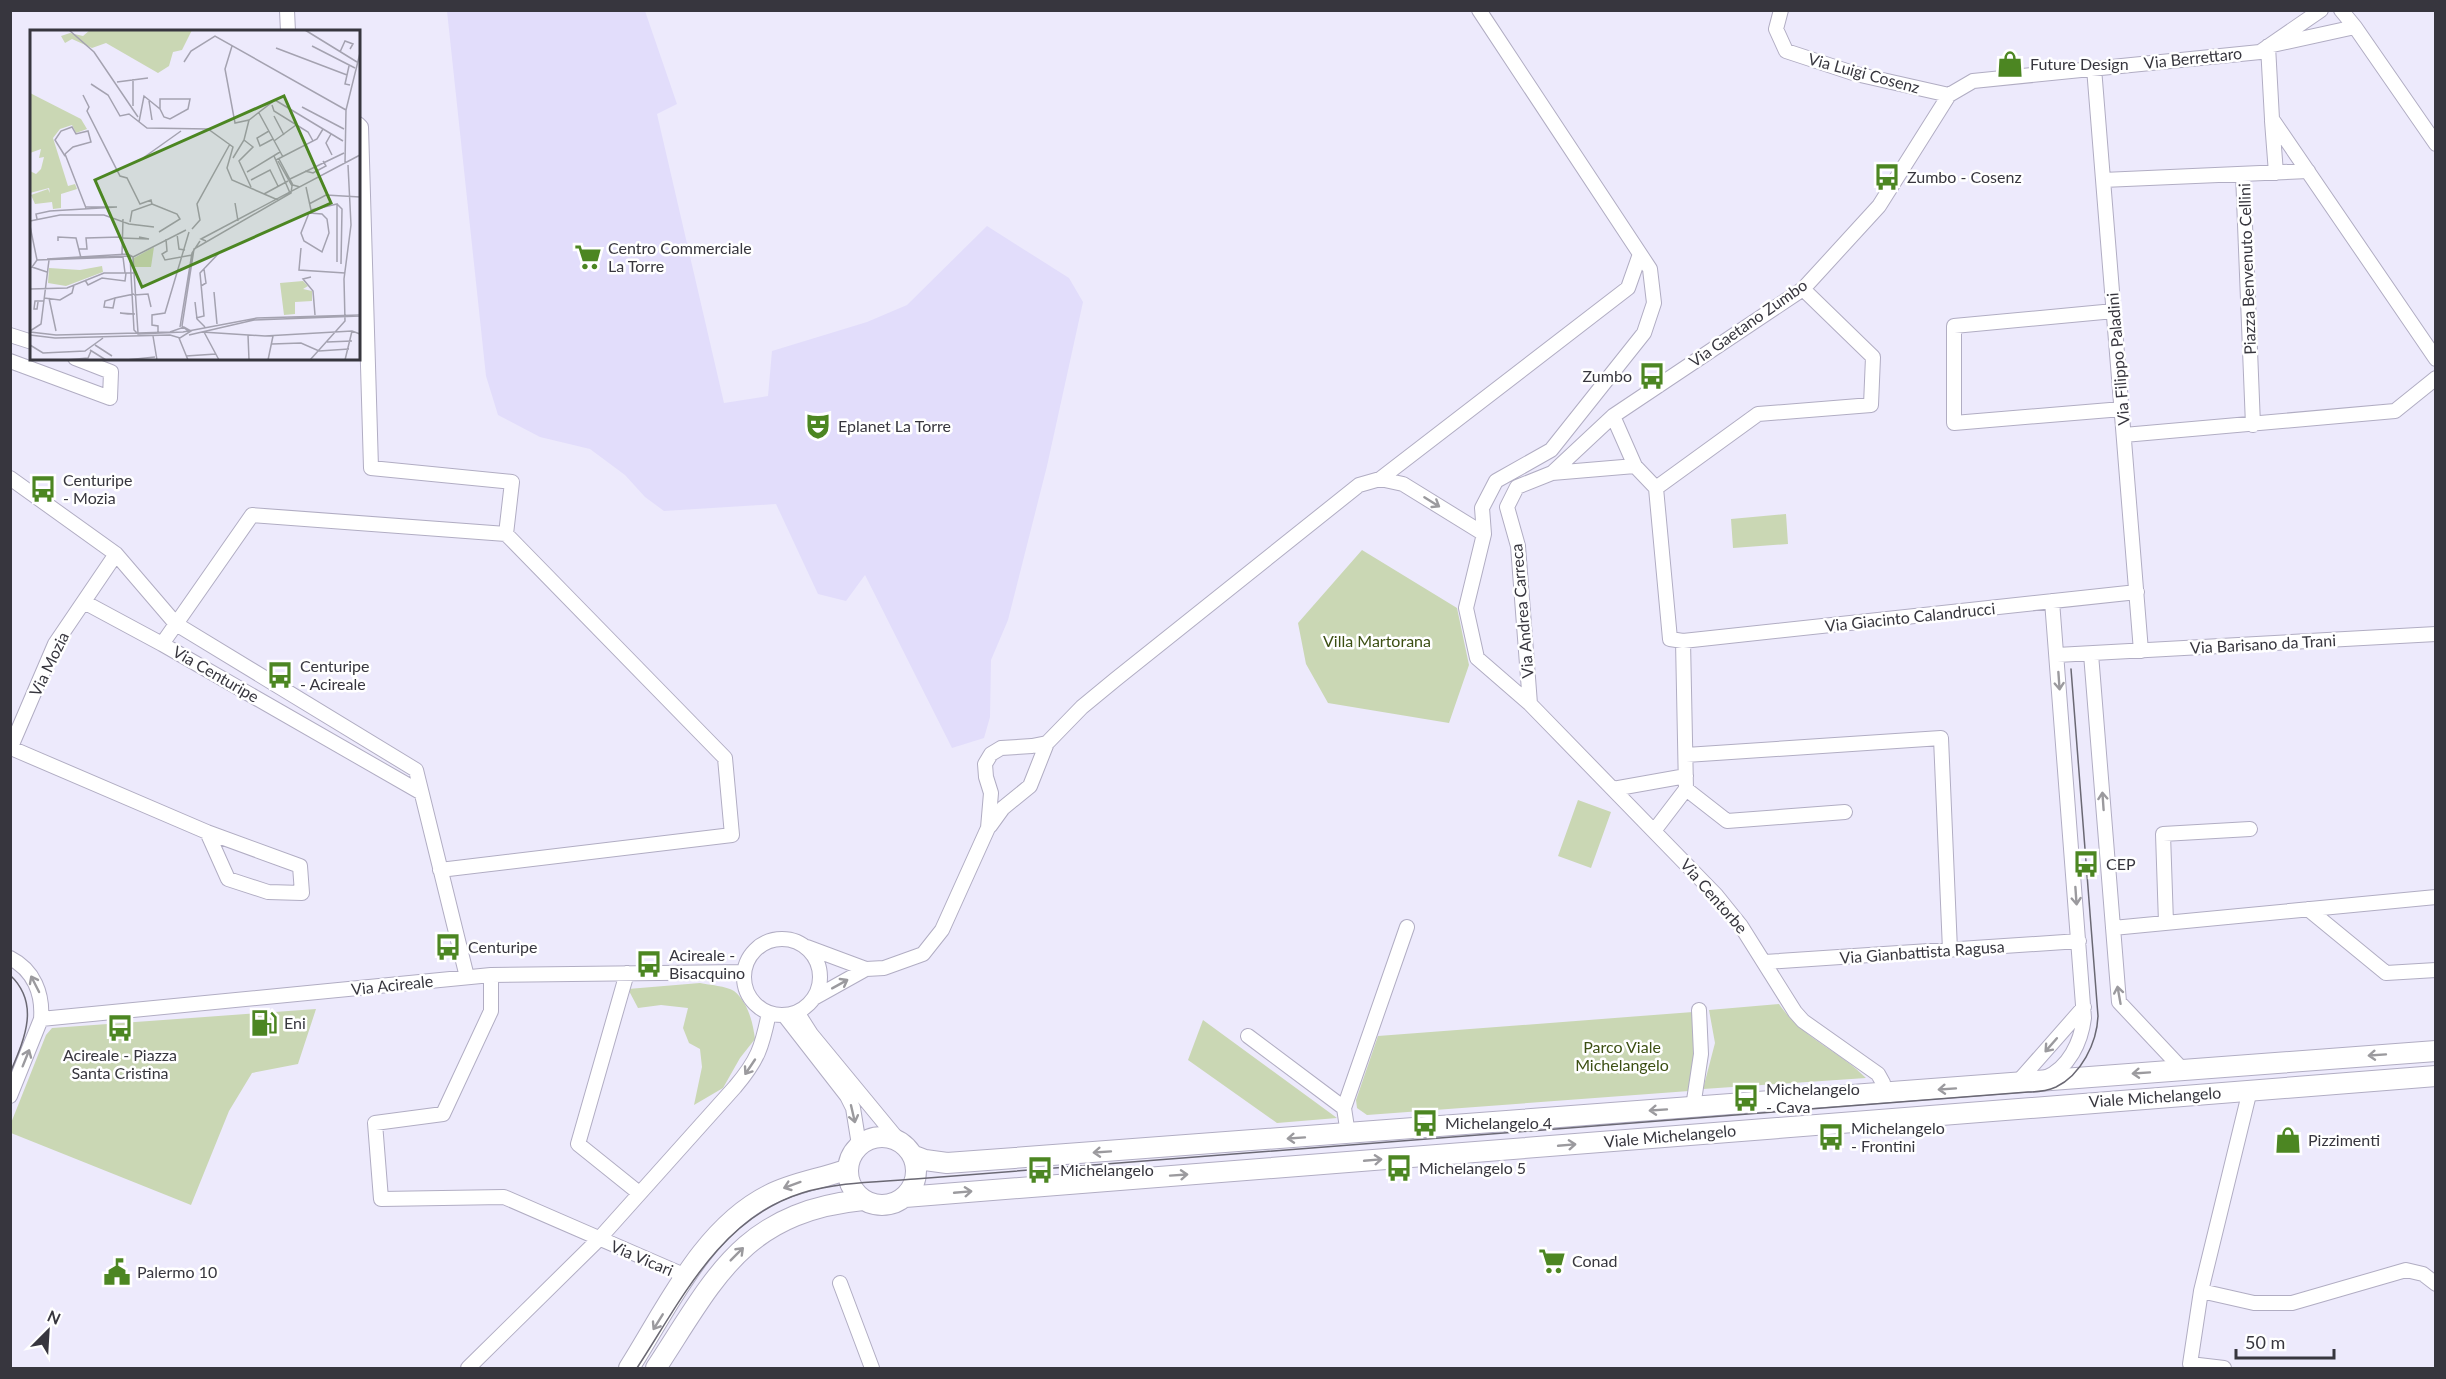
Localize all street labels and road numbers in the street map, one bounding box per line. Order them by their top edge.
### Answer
street label: Via Berrettaro [2143,43,2243,72]
street label: Via Luigi Cosenz [1806,49,1922,97]
street label: Piazza Benvenuto Cellini [2234,183,2259,355]
street label: Via Gaetano Zumbo [1685,275,1810,370]
street label: Via Filippo Paladini [2102,292,2133,426]
street label: Via Andrea Carreca [1506,543,1537,679]
street label: Via Giacinto Calandrucci [1824,598,1996,635]
street label: Via Mozia [25,628,72,699]
street label: Via Barisano da Trani [2189,630,2336,657]
street label: Via Centuripe [170,641,263,706]
street label: Via Centorbe [1677,855,1752,937]
street label: Via Gianbattista Ragusa [1839,936,2005,967]
street label: Via Acireale [350,971,434,998]
street label: Viale Michelangelo [2088,1082,2222,1111]
street label: Viale Michelangelo [1603,1120,1737,1151]
street label: Via Vicari [608,1236,676,1279]

